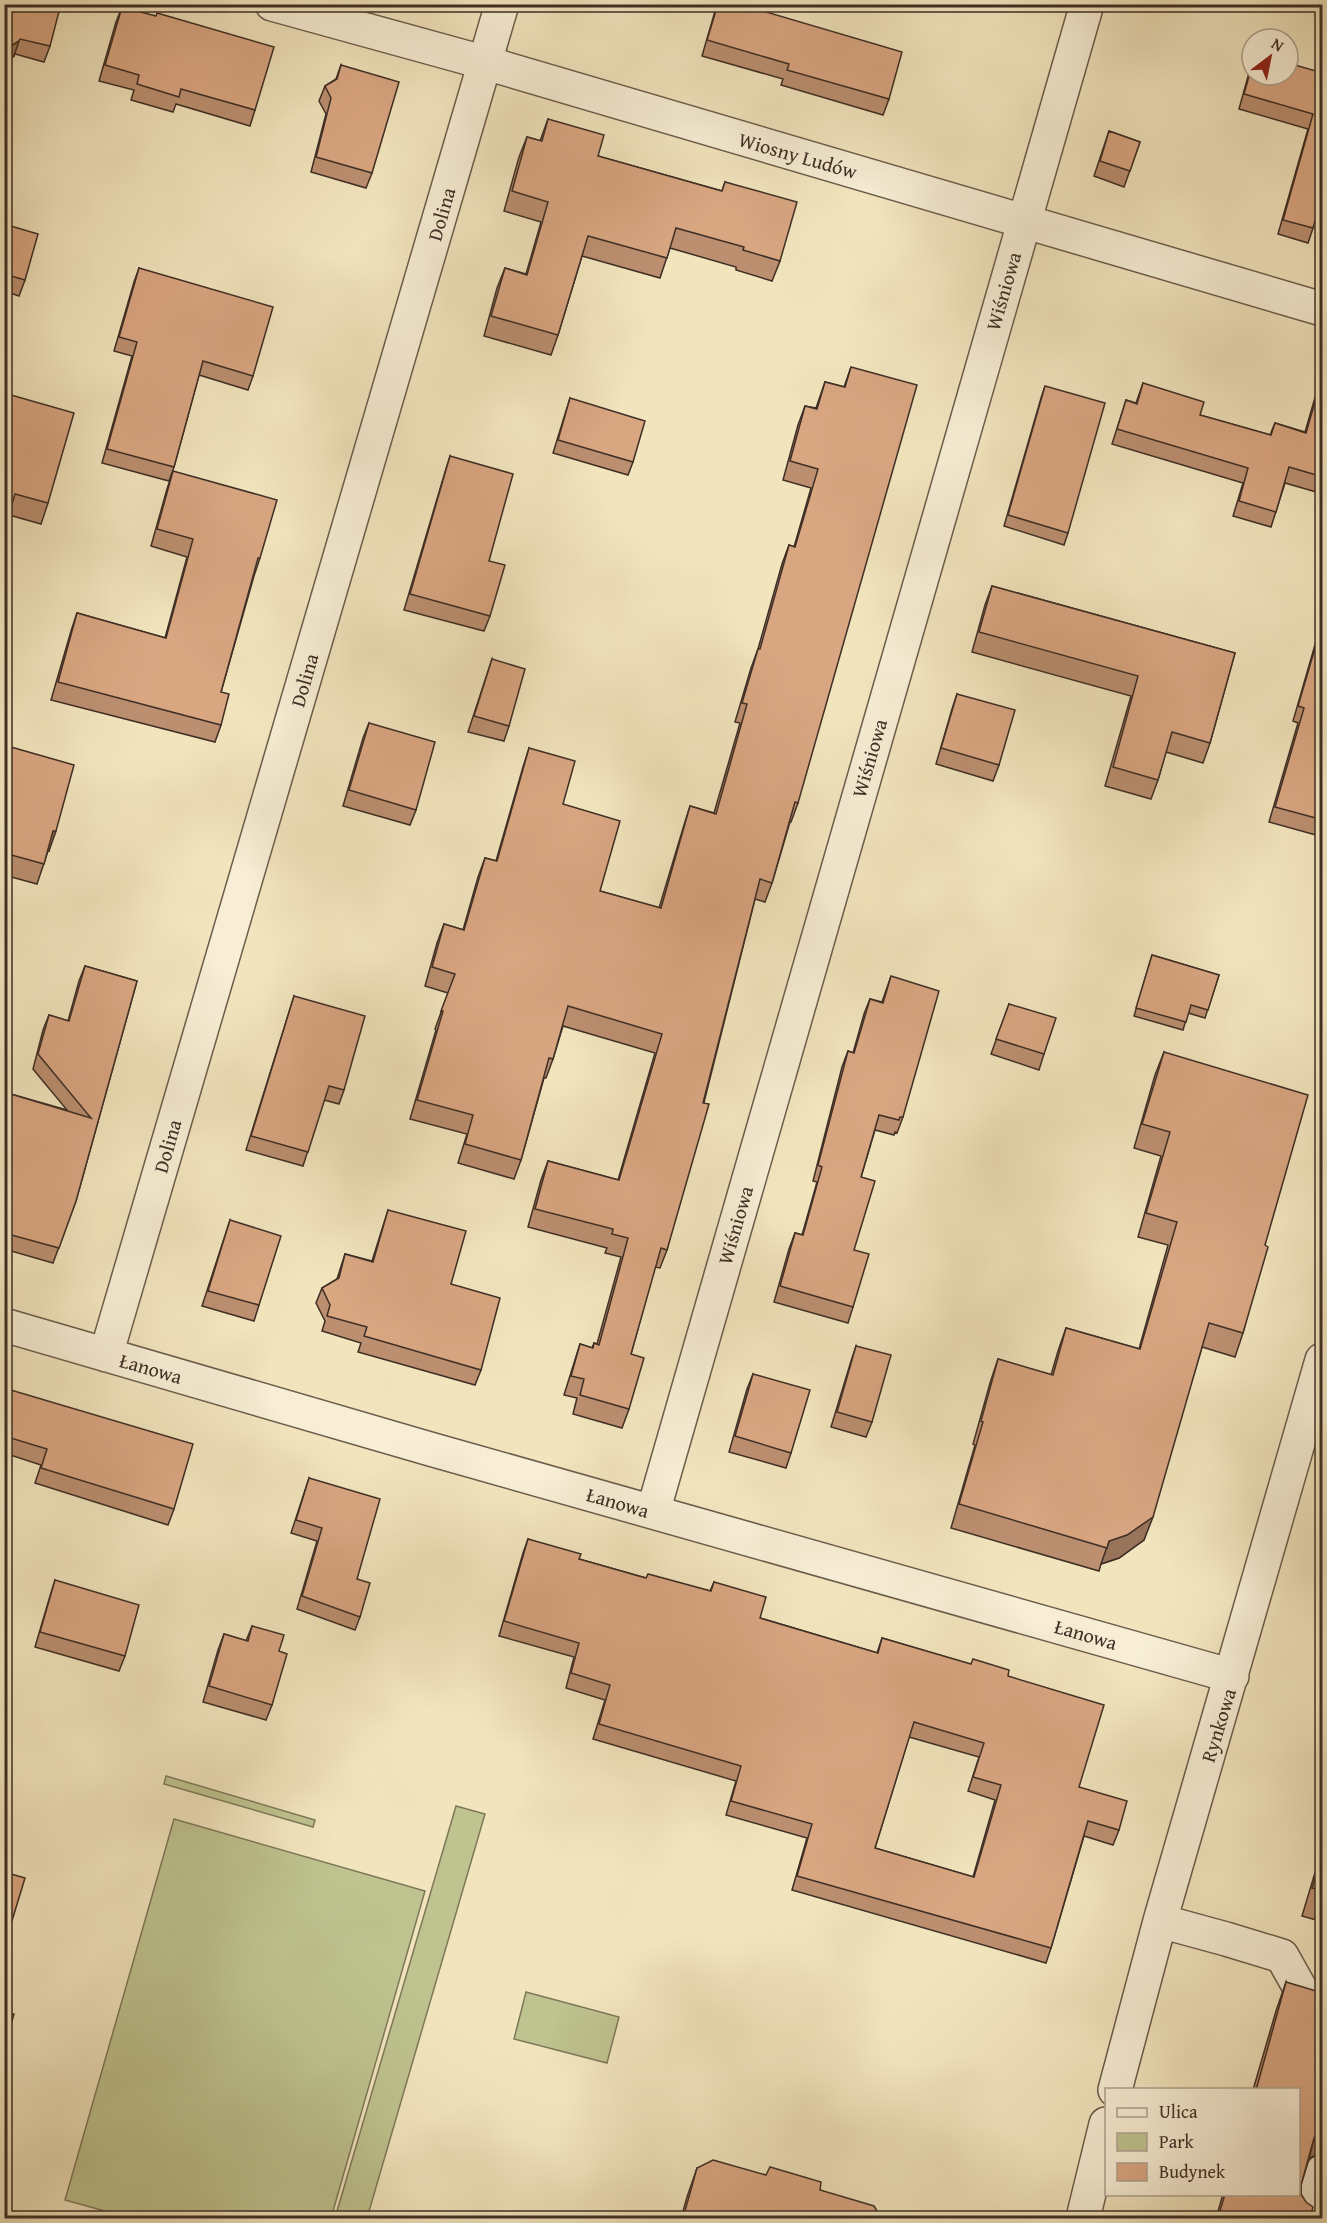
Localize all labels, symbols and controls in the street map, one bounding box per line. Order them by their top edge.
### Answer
north arrow [1240,27,1300,87]
text: N [1267,31,1289,57]
street label: Wiosny Ludów [735,124,861,186]
street label: Dolina [420,183,463,244]
street label: Wiśniowa [978,248,1028,334]
street label: Dolina [283,649,326,710]
street label: Wiśniowa [844,715,894,801]
street label: Dolina [146,1115,189,1176]
street label: Wiśniowa [710,1182,760,1268]
street label: Łanowa [116,1345,186,1391]
street label: Łanowa [583,1479,653,1525]
street label: Łanowa [1051,1611,1121,1657]
street label: Rynkowa [1193,1684,1243,1765]
legend [1105,2088,1300,2196]
text: Ulica [1159,2098,1198,2125]
text: Park [1159,2128,1195,2155]
text: Budynek [1159,2158,1226,2185]

